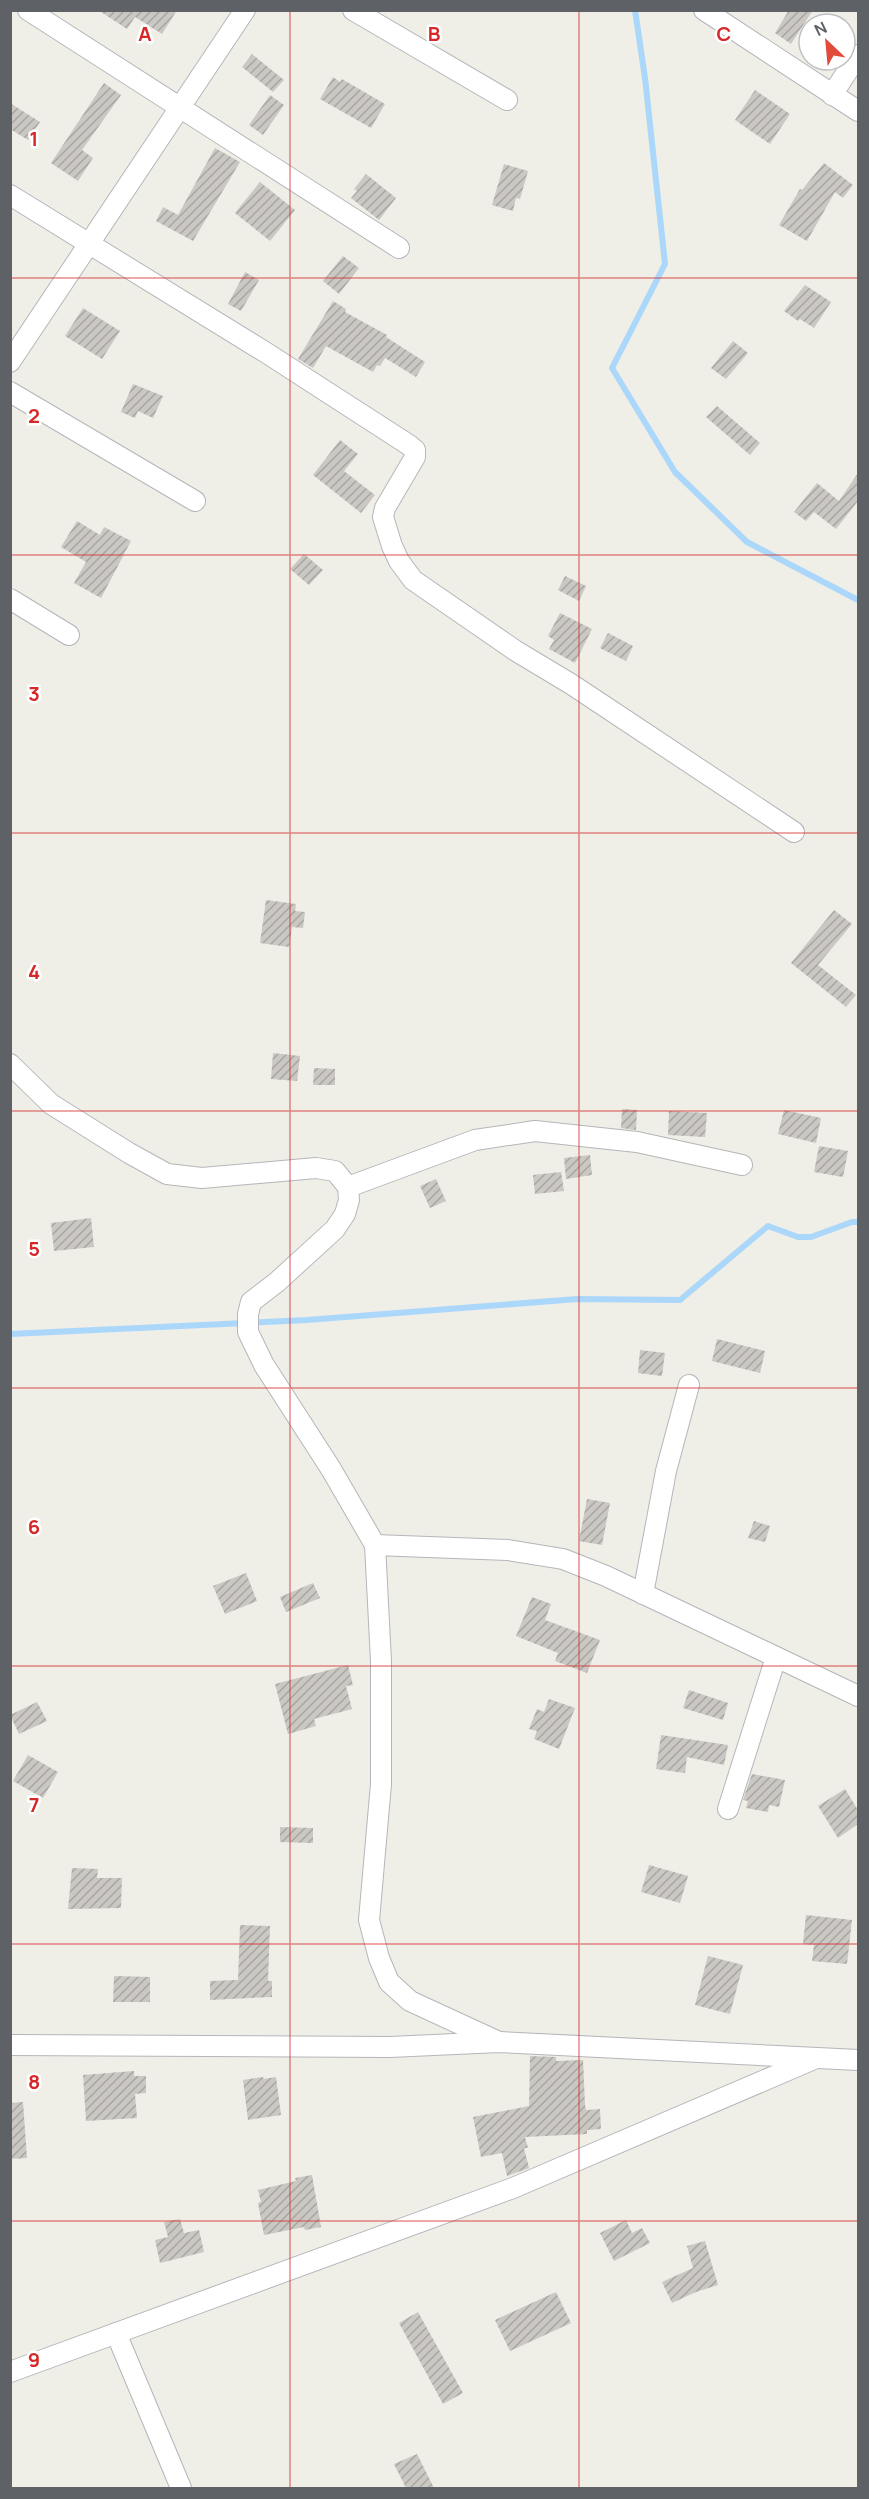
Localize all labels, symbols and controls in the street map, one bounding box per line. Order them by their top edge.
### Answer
north arrow [797,12,857,72]
text: N [810,16,830,41]
text: A [138,20,152,47]
text: B [428,20,441,47]
text: C [717,20,731,47]
text: 1 [30,125,38,152]
text: 2 [28,402,40,429]
text: 3 [28,680,40,707]
text: 4 [28,958,40,985]
text: 5 [28,1235,40,1262]
text: 6 [28,1513,40,1540]
text: 7 [29,1791,39,1818]
text: 8 [28,2068,40,2095]
text: 9 [28,2346,40,2373]

